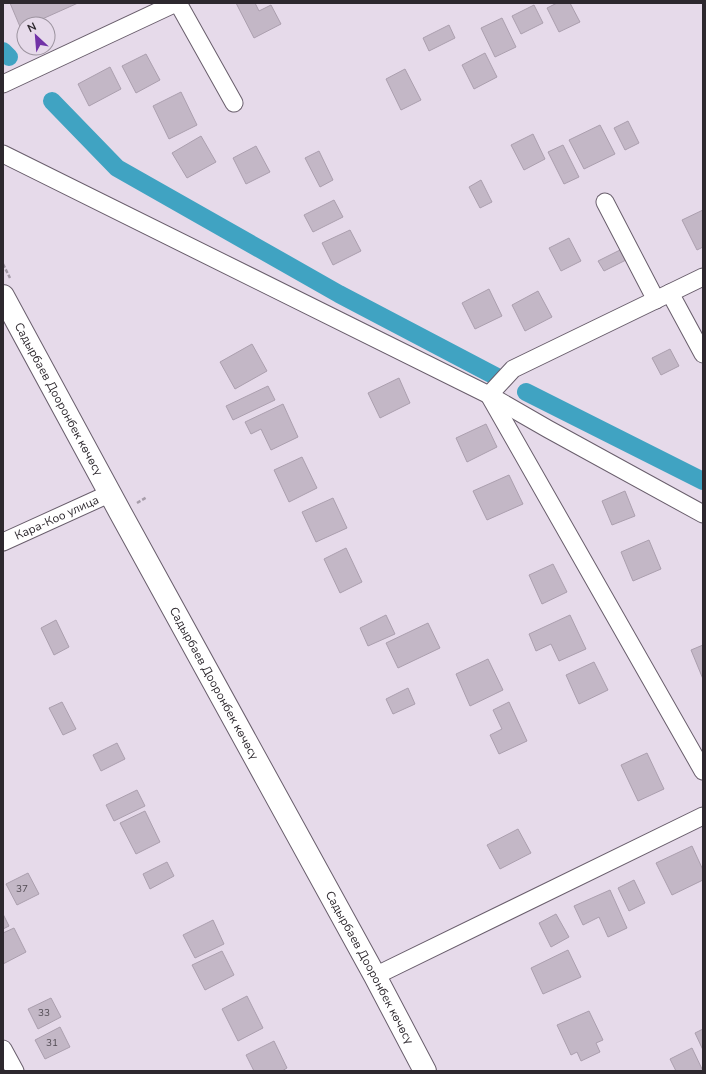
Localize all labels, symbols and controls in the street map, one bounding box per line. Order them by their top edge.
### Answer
north arrow [16,16,56,56]
text: N [25,19,39,36]
street label: Садырбаев Дооронбек көчөсү [11,319,107,479]
street label: Кара-Коо улица [12,492,101,544]
street label: Садырбаев Дооронбек көчөсү [166,604,263,763]
house number: 37 [16,882,28,896]
street label: Садырбаев Дооронбек көчөсү [322,888,418,1048]
house number: 33 [38,1006,50,1020]
house number: 31 [46,1036,58,1050]

